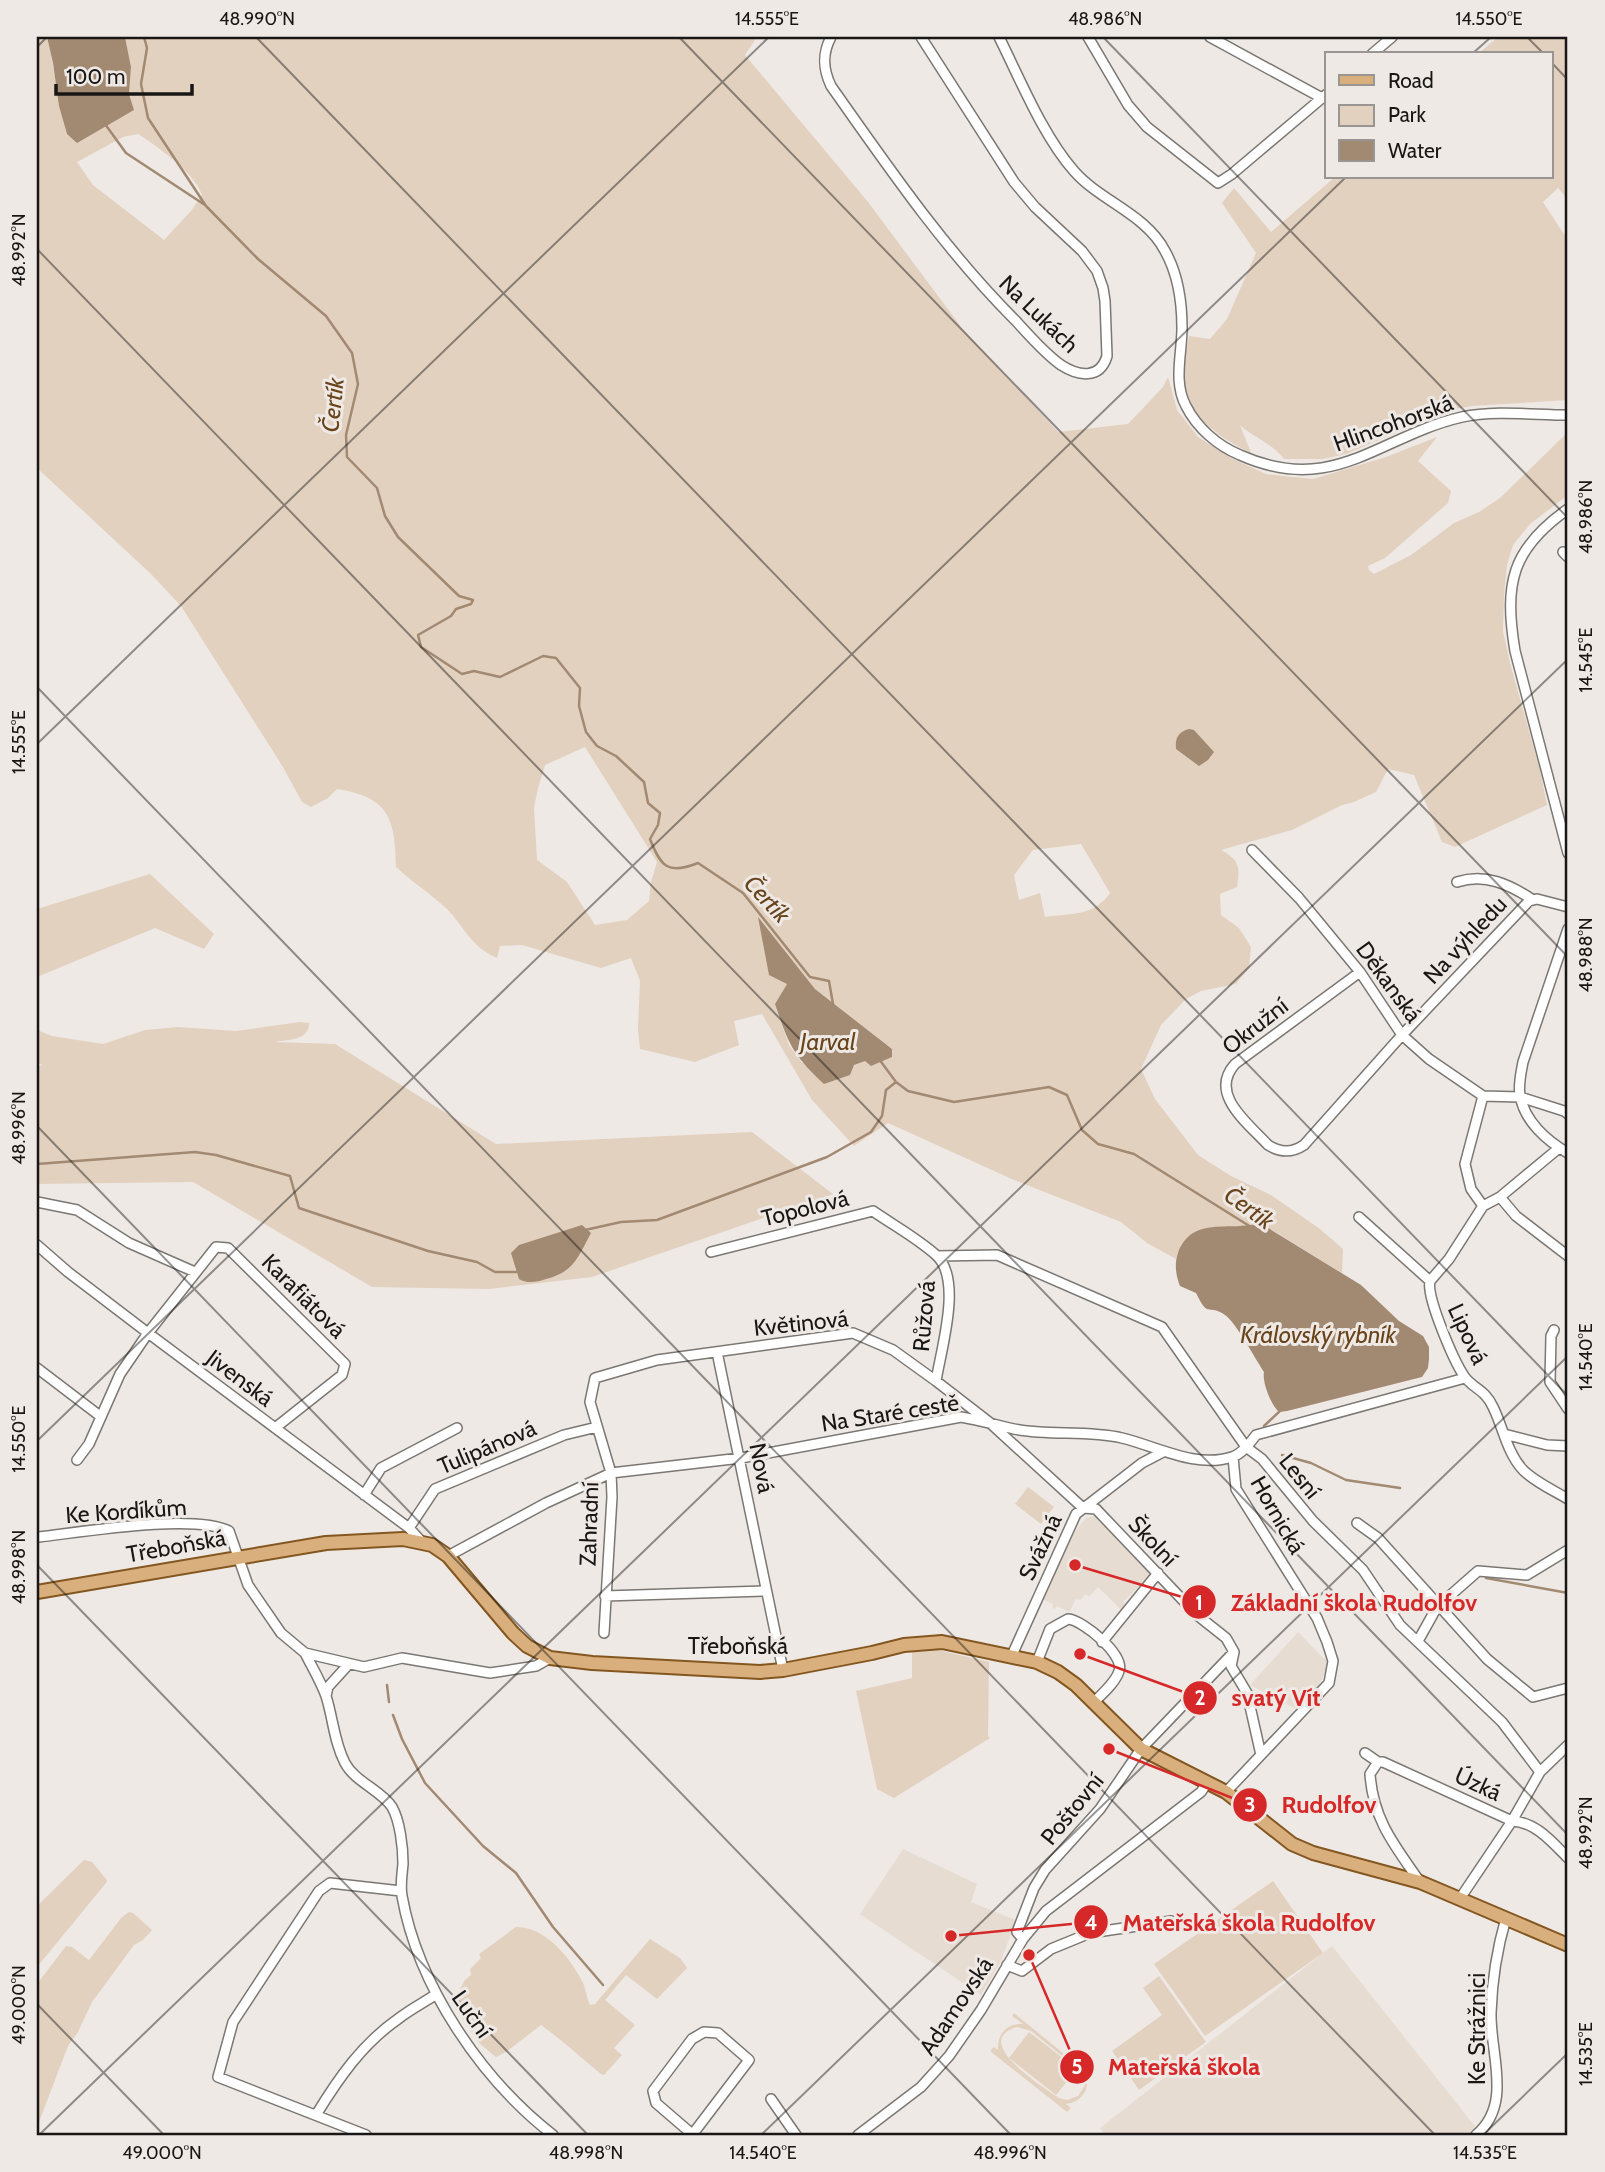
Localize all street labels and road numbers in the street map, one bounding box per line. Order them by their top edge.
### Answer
street label: Na Lukách [993,269,1085,359]
street label: Hlincohorská [1329,388,1457,458]
street label: Na výhledu [1417,890,1513,990]
street label: Děkanská [1350,936,1428,1028]
street label: Okružní [1217,992,1294,1060]
street label: Topolová [759,1184,851,1232]
street label: Karafiátová [256,1248,352,1344]
street label: Růžová [907,1279,941,1353]
street label: Lipová [1442,1299,1494,1369]
street label: Květinová [752,1304,850,1342]
street label: Jivenská [200,1343,279,1412]
street label: Na Staré cestě [819,1388,961,1438]
street label: Tulipánová [434,1414,540,1480]
street label: Nová [743,1441,781,1495]
street label: Lesní [1273,1448,1327,1504]
street label: Hornická [1245,1471,1311,1559]
street label: Zahradní [574,1481,604,1567]
street label: Ke Kordíkům [65,1493,187,1529]
street label: Svážná [1013,1509,1067,1585]
street label: Školní [1123,1509,1184,1572]
street label: Třeboňská [124,1524,228,1568]
street label: Třeboňská [688,1632,788,1660]
street label: Úzká [1450,1760,1506,1807]
street label: Poštovní [1035,1767,1109,1851]
street label: Adamovská [913,1952,999,2060]
street label: Ke Strážnici [1463,1973,1491,2085]
street label: Luční [446,1985,498,2043]

